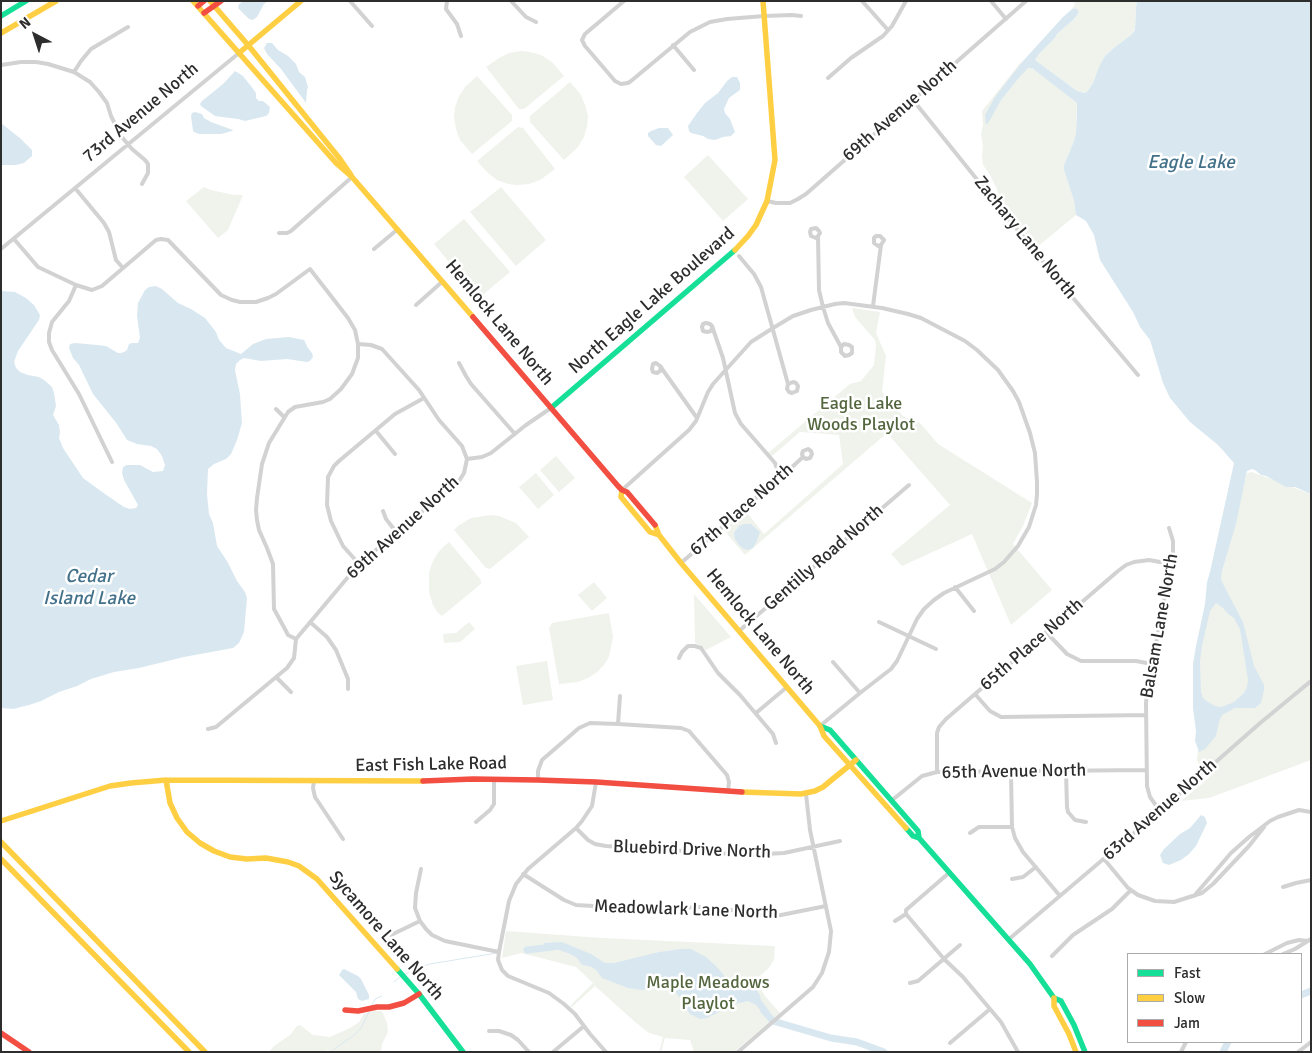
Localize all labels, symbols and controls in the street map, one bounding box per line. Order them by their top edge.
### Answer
north arrow [10,10,60,60]
text: N [16,13,34,33]
street label: 69th Avenue North [838,55,962,167]
street label: 73rd Avenue North [79,58,203,168]
water label: Eagle Lake [1147,152,1235,174]
street label: Zachary Lane North [969,172,1081,304]
street label: North Eagle Lake Boulevard [565,223,739,379]
street label: Hemlock Lane North [440,256,558,390]
park label: Eagle Lake Woods Playlot [807,393,915,436]
street label: 67th Place North [686,459,798,561]
street label: 69th Avenue North [342,472,464,584]
street label: Gentilly Road North [760,500,888,616]
street label: Balsam Lane North [1137,552,1183,700]
street label: Hemlock Lane North [701,565,819,699]
water label: Cedar Island Lake [43,566,135,610]
street label: 65th Place North [976,594,1088,696]
street label: East Fish Lake Road [355,753,507,777]
street label: 63rd Avenue North [1098,754,1222,866]
street label: 65th Avenue North [942,760,1086,784]
street label: Bluebird Drive North [613,836,771,864]
street label: Sycamore Lane North [324,867,448,1005]
street label: Meadowlark Lane North [594,896,778,924]
legend [1127,953,1302,1043]
text: Fast [1174,964,1201,982]
park label: Maple Meadows Playlot [646,972,770,1014]
text: Slow [1174,989,1205,1007]
text: Jam [1174,1014,1200,1032]

